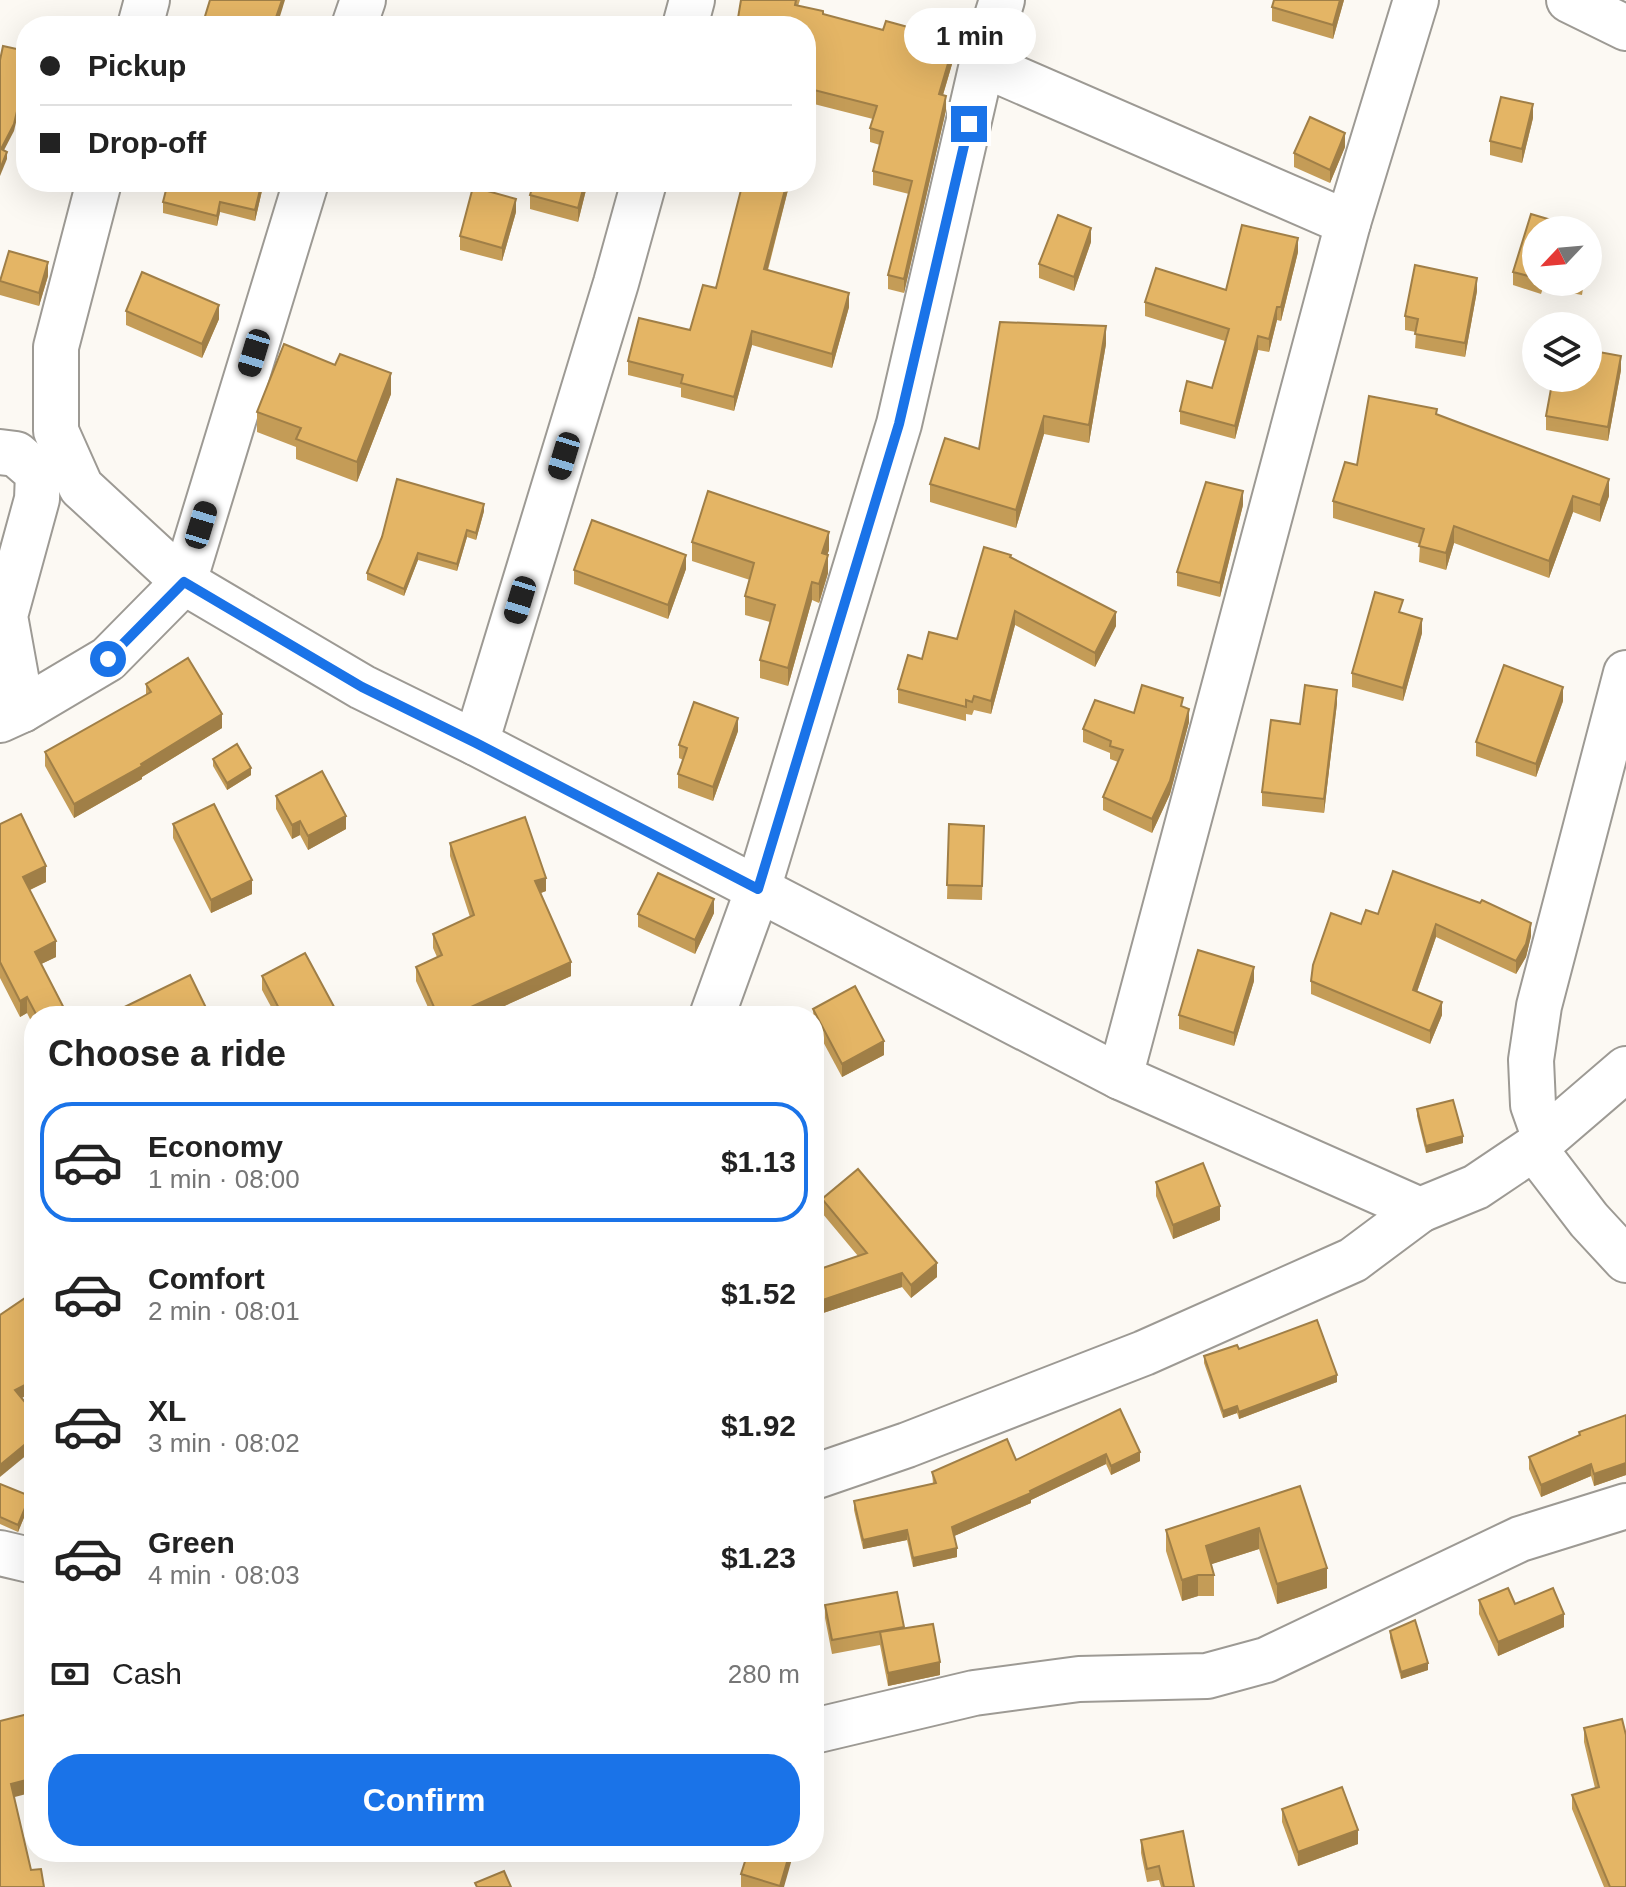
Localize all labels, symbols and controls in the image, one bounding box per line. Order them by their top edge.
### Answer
callout: 1 min [903,8,1035,64]
text: 1 min [936,21,1004,51]
text: Pickup [88,49,186,82]
route end [951,106,987,142]
text: Drop-off [88,126,206,159]
north arrow [1522,216,1602,296]
map controls [1522,216,1602,392]
button: layers [1522,312,1602,392]
car [236,327,272,379]
car [546,430,582,482]
car [183,499,219,551]
car [502,574,538,626]
route start [90,641,126,677]
text: Choose a ride [48,1033,286,1074]
icon: car [52,1126,124,1198]
text: Economy [148,1130,283,1163]
text: $1.13 [721,1145,796,1178]
text: 1 min · 08:00 [148,1164,300,1194]
icon: car [52,1258,124,1330]
text: Comfort [148,1262,265,1295]
text: $1.52 [721,1277,796,1310]
text: 2 min · 08:01 [148,1296,300,1326]
icon: car [52,1390,124,1462]
text: XL [148,1394,186,1427]
text: $1.92 [721,1409,796,1442]
text: 3 min · 08:02 [148,1428,300,1458]
icon: car [52,1522,124,1594]
text: Green [148,1526,235,1559]
text: $1.23 [721,1541,796,1574]
text: 4 min · 08:03 [148,1560,300,1590]
icon: cash [48,1652,92,1696]
text: Cash [112,1657,182,1690]
text: 280 m [728,1659,800,1689]
button: Confirm [48,1754,800,1846]

